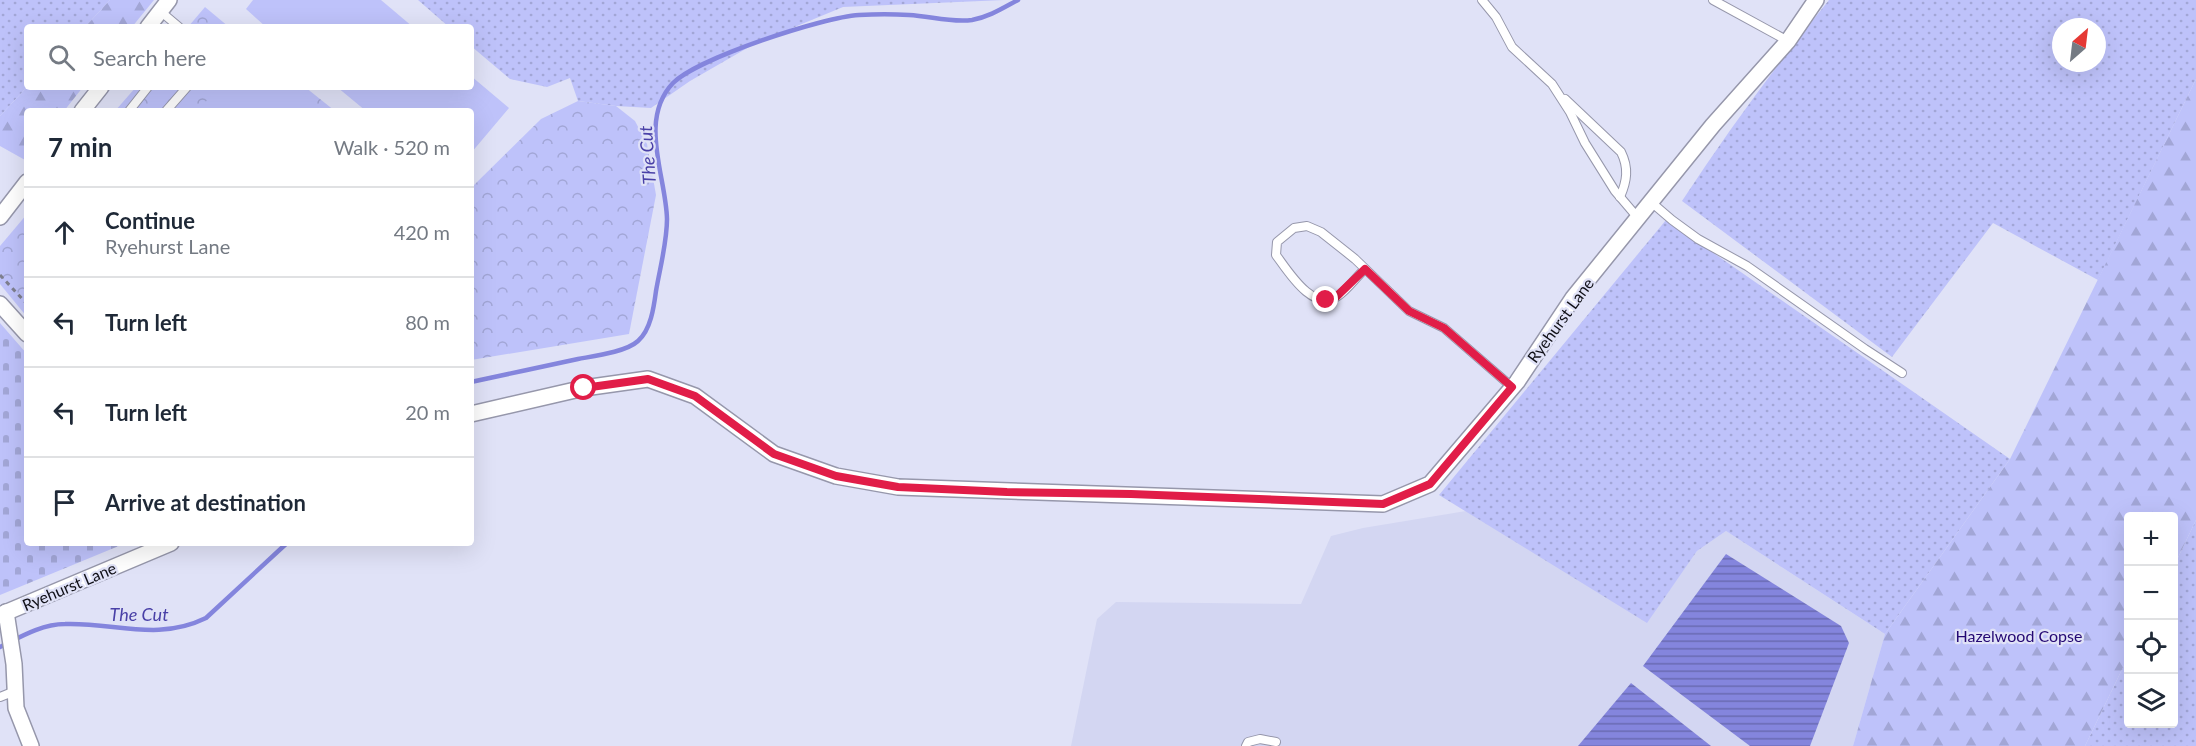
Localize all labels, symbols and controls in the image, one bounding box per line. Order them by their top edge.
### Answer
north arrow [2052,18,2106,72]
search box [24,24,474,90]
icon: search [45,41,78,74]
text: Search here [93,44,206,71]
water label: The Cut [634,124,660,185]
text: 7 min [48,131,112,163]
text: Walk · 520 m [334,135,450,159]
text: Continue [105,207,195,234]
icon: ahead [48,216,81,249]
text: 420 m [394,220,450,244]
text: Ryehurst Lane [105,234,230,258]
street label: Ryehurst Lane [1523,274,1597,366]
route end [1312,286,1338,312]
icon: left [48,306,81,339]
text: Turn left [105,309,187,336]
text: 80 m [405,310,450,334]
route start [570,374,596,400]
icon: left [48,396,81,429]
text: Turn left [105,399,187,426]
text: 20 m [405,400,450,424]
icon: arrive [48,486,81,519]
text: Arrive at destination [105,489,306,516]
map controls [2124,512,2178,728]
button: + [2124,512,2178,566]
street label: Ryehurst Lane [19,558,119,614]
button: − [2124,566,2178,620]
water label: The Cut [109,603,169,625]
button: locate [2124,620,2178,674]
park label: Hazelwood Copse [1956,626,2082,645]
button: layers [2124,674,2178,728]

